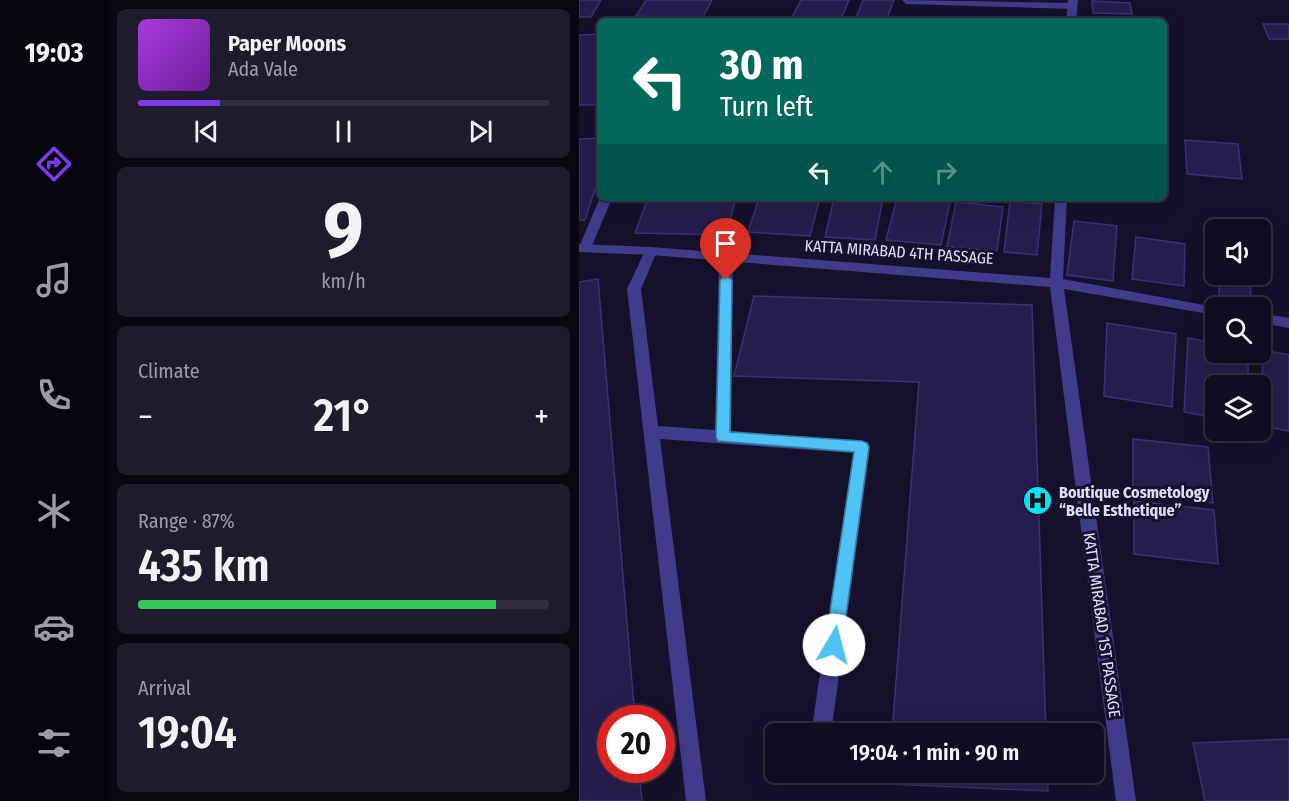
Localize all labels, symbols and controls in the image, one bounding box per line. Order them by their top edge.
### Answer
text: Paper Moons [228,30,346,57]
text: 19:03 [25,37,83,69]
text: 30 m [720,40,804,90]
icon: left [621,42,699,120]
text: Ada Vale [228,57,298,81]
text: Turn left [720,91,813,123]
icon: previous [190,115,223,148]
icon: pause [327,115,360,148]
icon: next [464,115,497,148]
icon: directions [33,143,75,185]
icon: left [803,156,836,189]
icon: ahead [866,156,899,189]
icon: right [929,156,962,189]
text: 9 [323,183,364,277]
pin [700,218,751,280]
map controls [1205,219,1271,441]
button: sound [1205,219,1271,285]
icon: arrive [709,227,742,260]
street label: KATTA MIRABAD 4TH PASSAGE [804,236,994,268]
icon: music [33,259,75,301]
text: km/h [321,269,366,293]
button: search [1205,297,1271,363]
text: Climate [138,359,200,383]
icon: phone [33,374,75,416]
button: layers [1205,375,1271,441]
text: 21° [314,389,373,443]
text: − [138,397,153,437]
text: + [534,397,549,437]
place label: Boutique Cosmetology “Belle Esthetique” [1059,483,1210,520]
hospital icon: Boutique Cosmetology “Belle Esthetique” [1022,485,1054,517]
icon: climate [33,490,75,532]
text: Range · 87% [138,509,235,533]
street label: KATTA MIRABAD 1ST PASSAGE [1080,531,1124,719]
text: 435 km [138,539,270,593]
icon: car [33,606,75,648]
position arrow [802,613,866,677]
text: Arrival [138,676,191,700]
speed limit sign: 20 [597,705,675,783]
text: 19:04 [138,706,237,760]
icon: filters [33,722,75,764]
text: 19:04 · 1 min · 90 m [850,739,1019,766]

